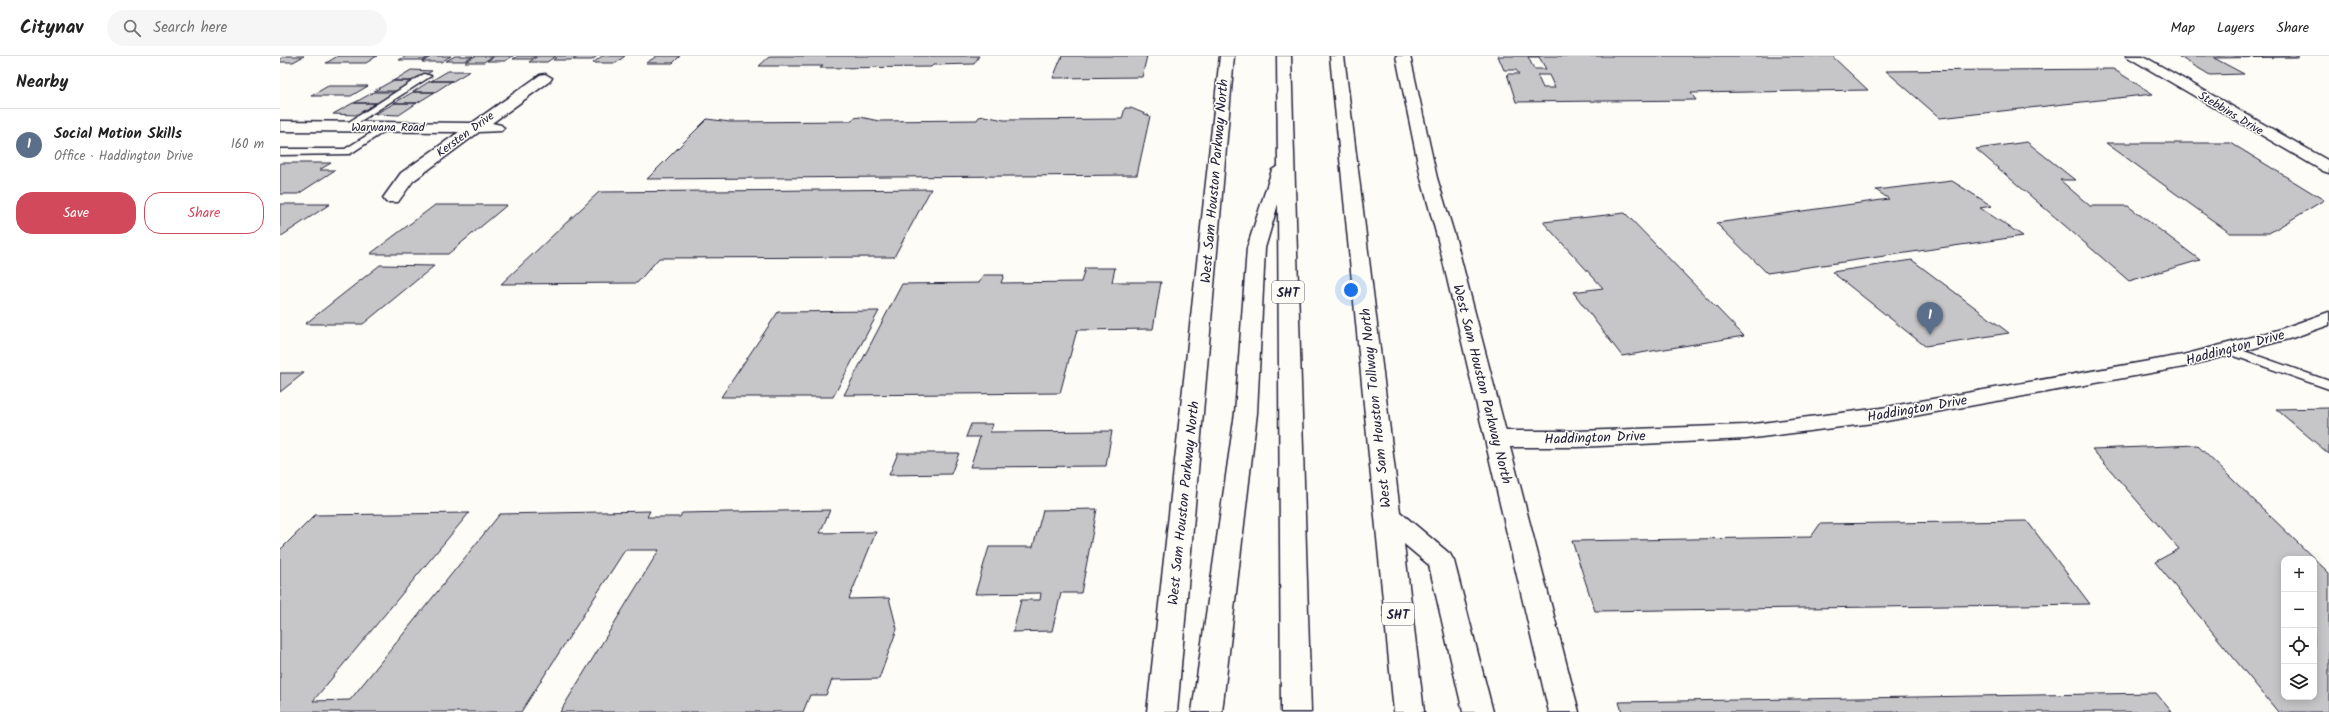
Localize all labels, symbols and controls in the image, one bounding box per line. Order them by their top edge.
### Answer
search box [107,10,387,46]
text: Citynav [20,13,83,43]
text: Search here [153,16,227,40]
icon: search [121,17,143,39]
text: Map [2171,17,2195,39]
text: Layers [2217,17,2255,39]
text: Share [2277,17,2309,39]
text: Nearby [16,69,68,96]
street label: West Sam Houston Parkway North [1195,78,1235,284]
street label: Stebbins Drive [2194,86,2268,141]
street label: Kersten Drive [432,106,499,162]
street label: Warwana Road [351,118,426,137]
text: Social Motion Skills [54,122,182,146]
text: 1 [27,134,31,155]
text: 160 m [231,134,264,155]
text: Office · Haddington Drive [54,146,193,167]
button: Save [16,192,136,234]
button: Share [144,192,264,234]
your location [1341,280,1361,300]
road number: SHT [1272,281,1304,303]
street label: West Sam Houston Parkway North [1447,282,1518,486]
pin: 1 [1917,302,1943,335]
street label: West Sam Houston Tollway North [1355,307,1397,509]
street label: Haddington Drive [2183,324,2288,372]
street label: Haddington Drive [1865,389,1970,429]
street label: West Sam Houston Parkway North [1162,400,1206,606]
street label: Haddington Drive [1544,425,1647,451]
map controls [2281,556,2317,700]
button: + [2281,556,2317,592]
button: − [2281,592,2317,628]
road number: SHT [1382,603,1414,625]
button: locate [2281,628,2317,664]
button: layers [2281,664,2317,700]

